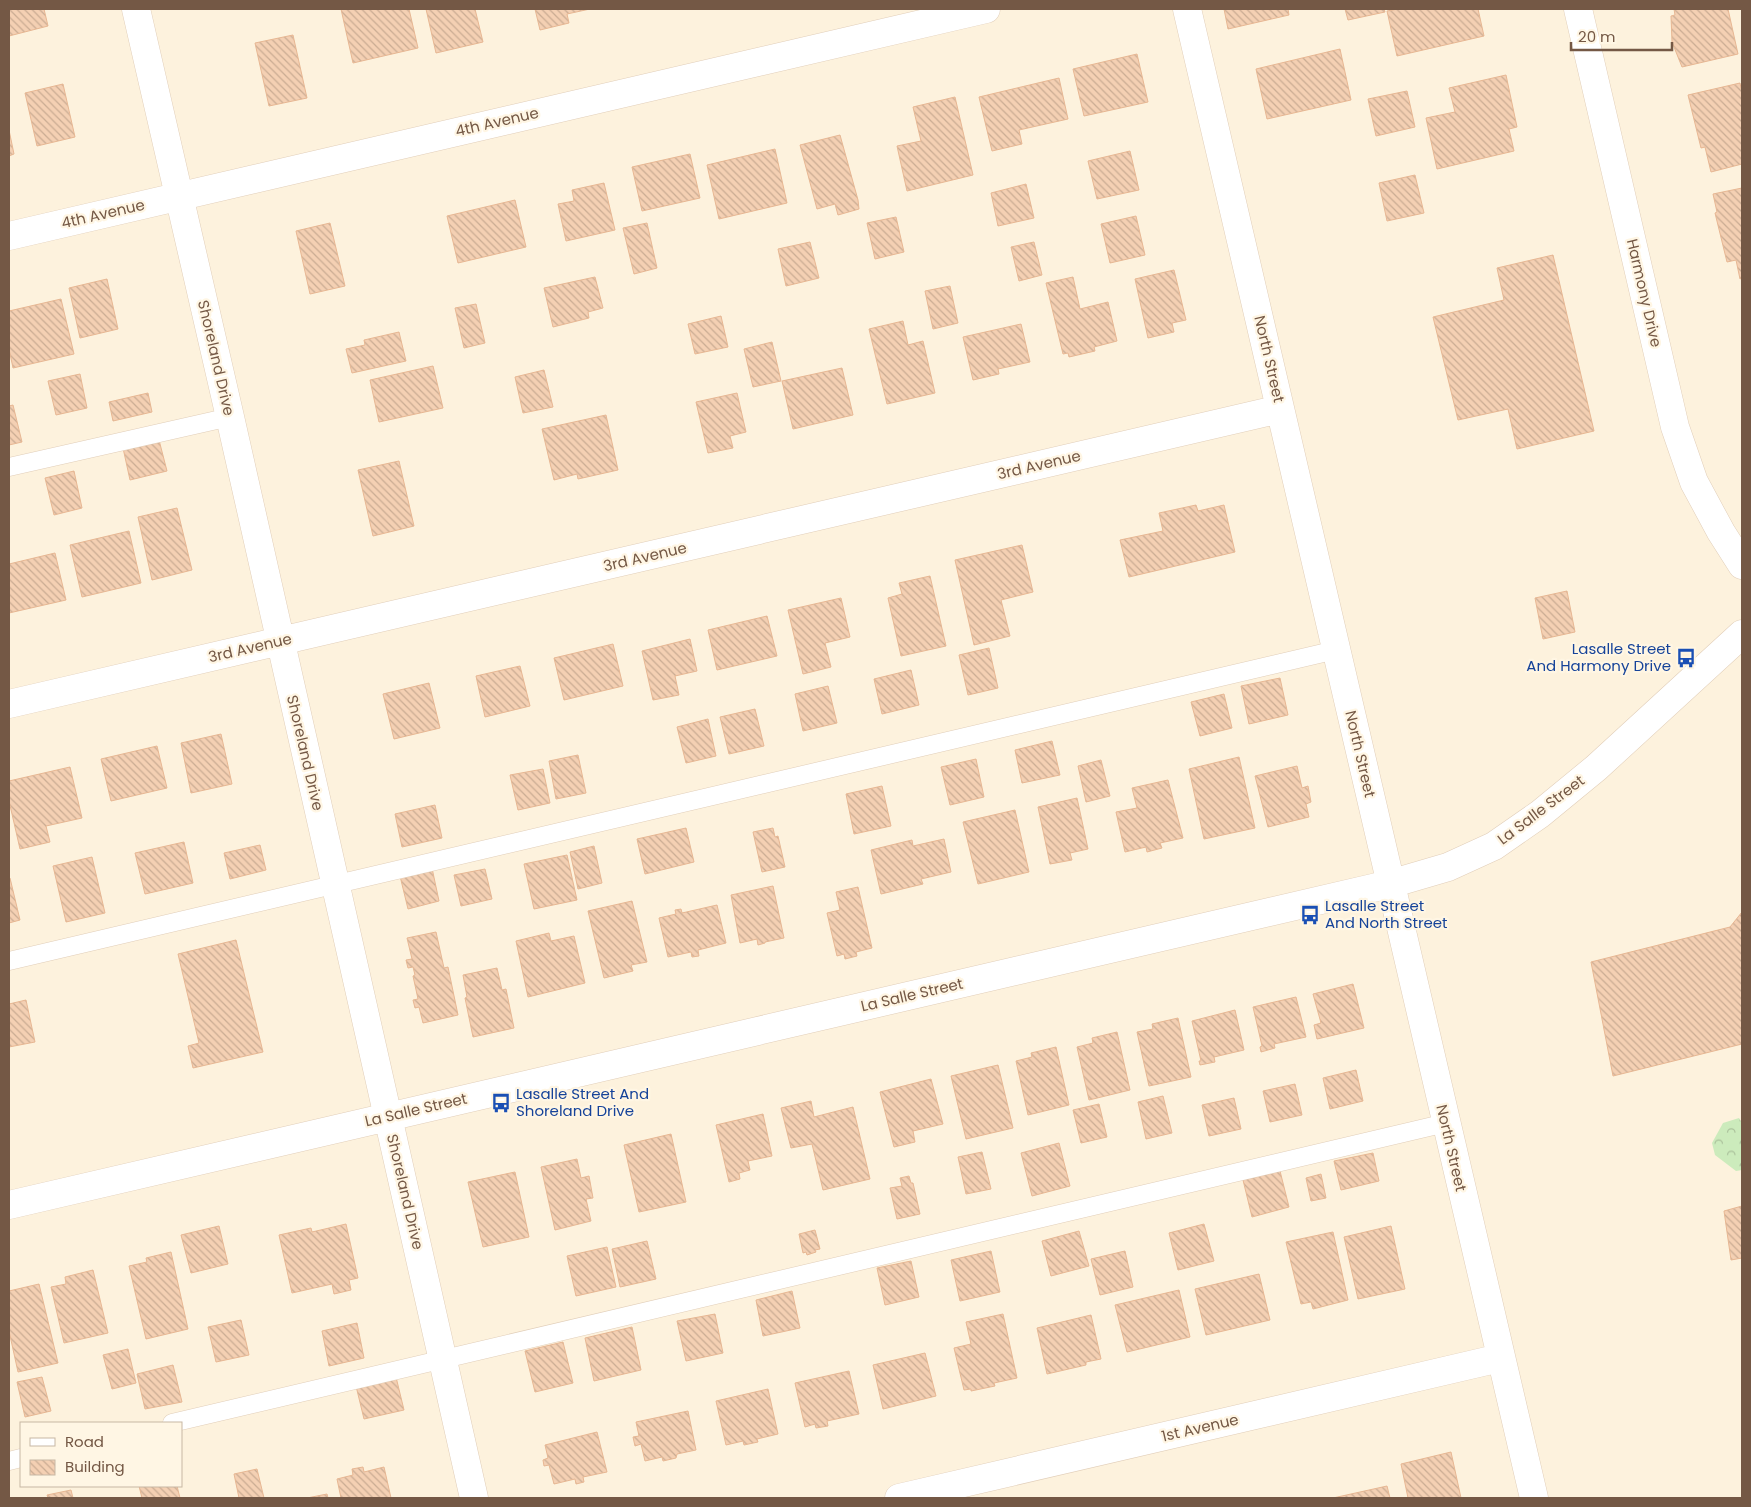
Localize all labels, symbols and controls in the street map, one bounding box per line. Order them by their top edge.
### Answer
scale bar [1571,20,1672,52]
text: 20 m [1578,26,1616,47]
street label: 4th Avenue [453,102,541,141]
street label: 4th Avenue [59,194,147,233]
street label: Harmony Drive [1622,237,1667,349]
street label: Shoreland Drive [193,298,240,418]
street label: North Street [1249,313,1290,404]
street label: 3rd Avenue [995,445,1083,484]
street label: 3rd Avenue [601,537,689,576]
street label: 3rd Avenue [206,628,294,667]
place label: Lasalle Street And Harmony Drive [1526,638,1671,676]
bus stop icon: Lasalle Street And Harmony Drive [1675,647,1697,669]
street label: Shoreland Drive [282,693,329,813]
street label: North Street [1340,708,1381,799]
street label: La Salle Street [1493,770,1589,849]
place label: Lasalle Street And North Street [1325,895,1448,933]
bus stop icon: Lasalle Street And North Street [1299,904,1321,926]
street label: La Salle Street [859,973,965,1016]
place label: Lasalle Street And Shoreland Drive [516,1083,649,1121]
street label: La Salle Street [363,1088,469,1131]
bus stop icon: Lasalle Street And Shoreland Drive [490,1092,512,1114]
street label: North Street [1431,1102,1472,1193]
street label: Shoreland Drive [382,1132,429,1252]
street label: 1st Avenue [1159,1408,1240,1447]
legend [20,1422,182,1487]
text: Road [65,1431,104,1452]
text: Building [65,1456,125,1477]

